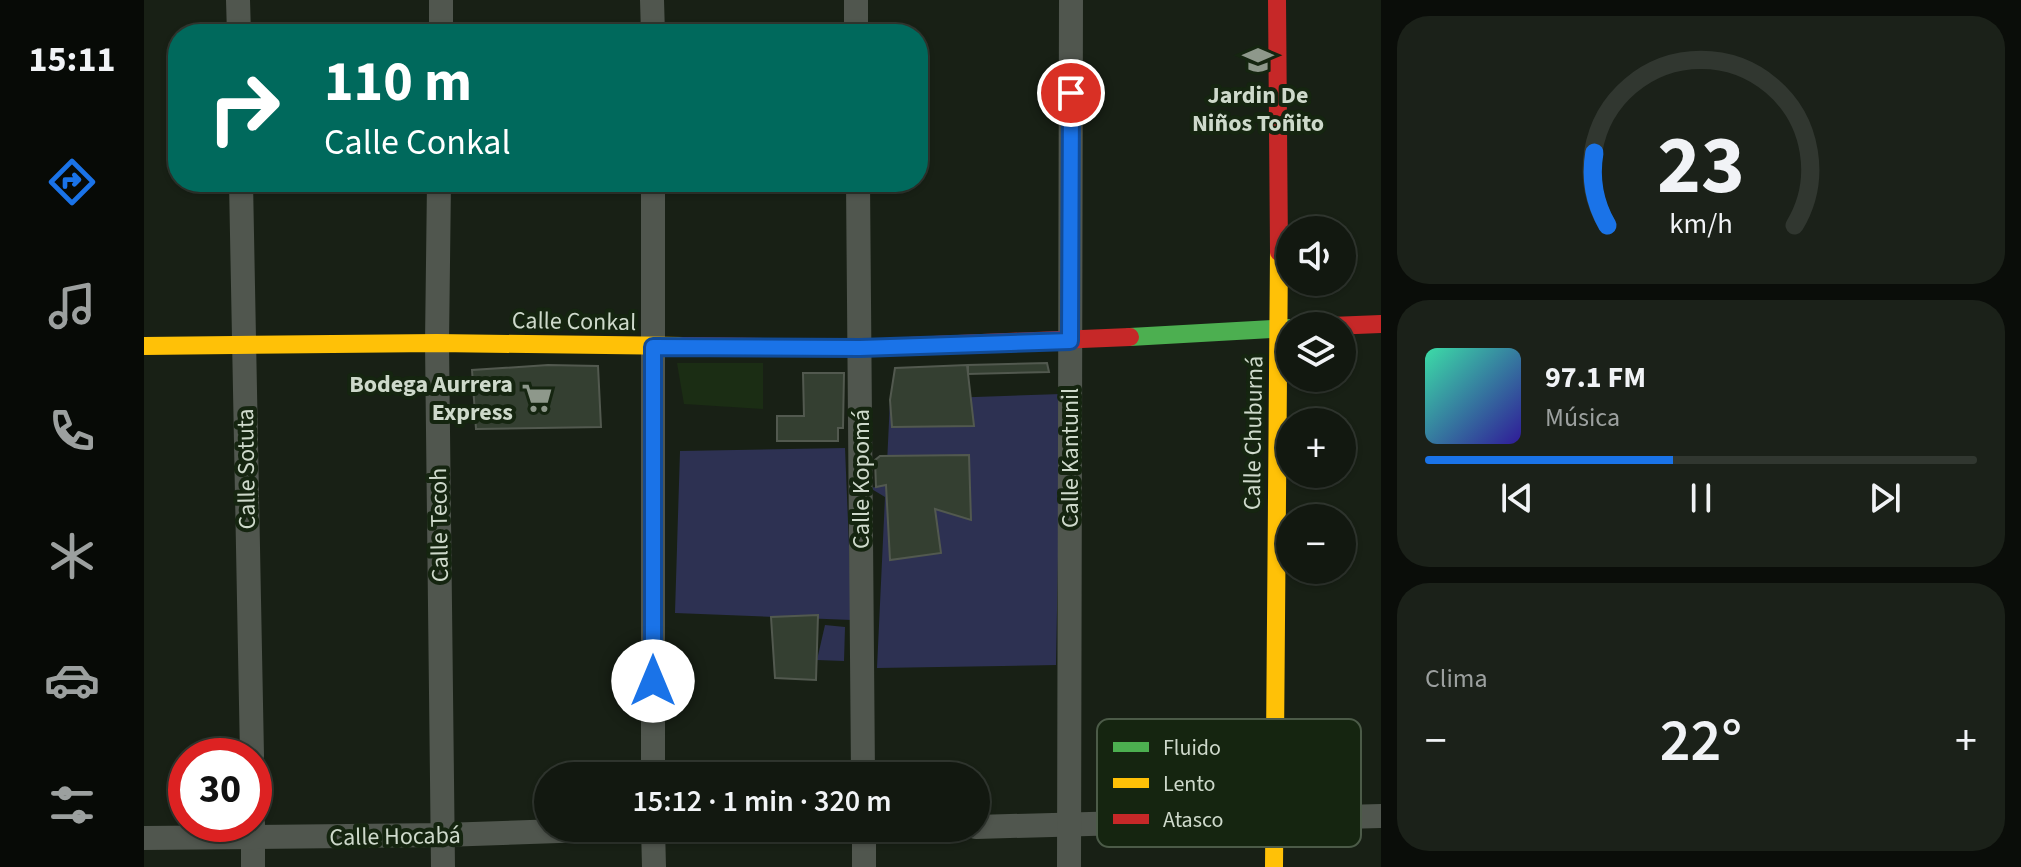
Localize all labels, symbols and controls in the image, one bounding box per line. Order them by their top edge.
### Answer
text: 15:11 [29,34,115,85]
text: 110 m [324,43,472,122]
school or university icon: Jardin De Niños Toñito [1241,43,1275,77]
icon: right [192,56,296,160]
pin [1037,59,1105,127]
icon: arrive [1049,71,1093,115]
place label: Jardin De Niños Toñito [1192,78,1324,141]
text: 23 [1657,106,1745,224]
text: Calle Conkal [324,117,511,168]
icon: directions [44,154,100,210]
text: km/h [1669,204,1733,244]
map controls [1276,216,1356,584]
button: sound [1276,216,1356,296]
icon: music [44,278,100,334]
street label: Calle Conkal [511,303,637,340]
button: layers [1276,312,1356,392]
street label: Calle Chuburná [1235,355,1272,511]
text: 97.1 FM [1545,356,1646,399]
place label: Bodega Aurrera Express [349,367,513,430]
supermarket icon: Bodega Aurrera Express [520,381,554,415]
street label: Calle Kantunil [1053,388,1088,528]
text: Música [1545,399,1620,436]
icon: phone [44,403,100,459]
street label: Calle Sotuta [228,408,265,530]
button: + [1276,408,1356,488]
street label: Calle Kopomá [844,409,879,549]
street label: Calle Tecoh [421,467,458,583]
icon: previous [1495,476,1539,520]
icon: pause [1679,476,1723,520]
icon: next [1863,476,1907,520]
button: − [1276,504,1356,584]
icon: climate [44,528,100,584]
position arrow [611,639,695,723]
icon: car [44,652,100,708]
text: Clima [1425,660,1488,697]
text: 22° [1660,699,1742,784]
text: − [1425,710,1447,773]
text: + [1955,710,1977,773]
legend [1097,719,1361,847]
text: Fluido [1163,732,1221,764]
speed limit sign: 30 [168,738,272,842]
text: Lento [1163,768,1215,800]
icon: filters [44,777,100,833]
text: 15:12 · 1 min · 320 m [632,780,892,823]
text: Atasco [1163,804,1223,836]
street label: Calle Hocabá [329,818,461,855]

